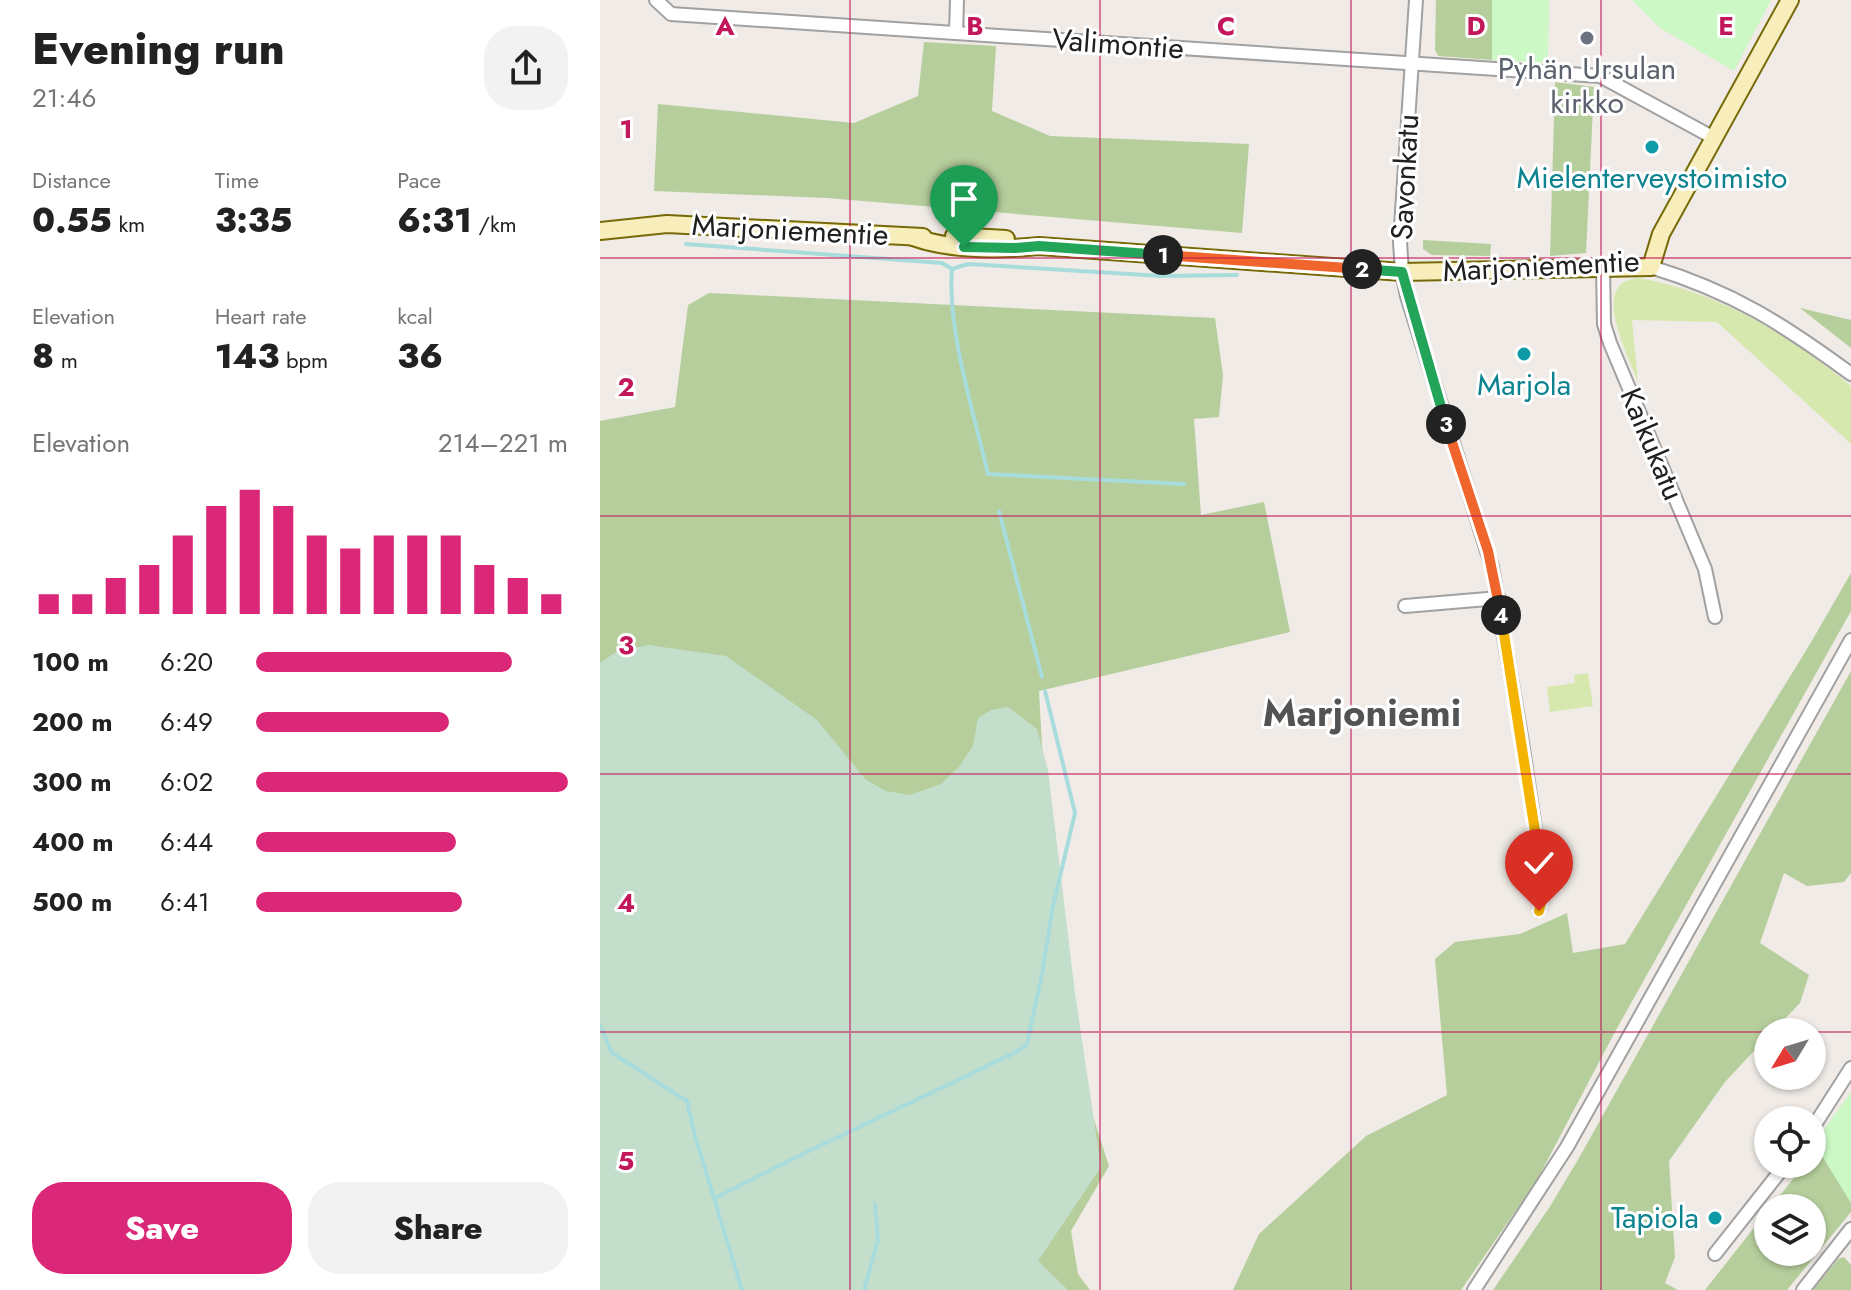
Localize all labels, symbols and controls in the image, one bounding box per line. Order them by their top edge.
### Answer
text: A [714,7,735,45]
text: B [966,7,984,45]
text: C [1217,7,1235,45]
text: D [1466,7,1486,45]
text: E [1718,7,1734,45]
text: Evening run [32,17,285,81]
street label: Valimontie [1051,17,1185,70]
button: share [484,26,568,110]
marker: Pyhän Ursulan kirkko [1578,29,1596,47]
place label: Pyhän Ursulan kirkko [1498,47,1676,124]
text: 21:46 [32,79,96,117]
text: 1 [619,110,633,148]
street label: Savonkatu [1380,113,1429,241]
marker: Mielenterveystoimisto [1643,138,1661,156]
place label: Mielenterveystoimisto [1517,156,1787,199]
text: Distance [32,164,111,196]
text: Time [215,164,259,196]
text: Pace [397,164,441,196]
pin [930,165,998,247]
icon: arrive [942,177,986,221]
text: 0.55 [32,196,112,245]
text: 3:35 [215,196,292,245]
text: 6:31 [397,196,472,245]
street label: Marjoniementie [691,203,889,256]
text: km [112,208,145,240]
text: /km [472,208,517,240]
pin: 1 [1143,235,1183,275]
text: 1 [1157,239,1169,271]
street label: Marjoniementie [1442,239,1640,292]
pin: 2 [1342,249,1382,289]
text: 2 [1355,253,1369,285]
text: Elevation [32,300,115,332]
text: Heart rate [215,300,306,332]
text: kcal [397,300,433,332]
text: 8 [32,332,54,381]
text: 143 [215,332,279,381]
text: 36 [397,332,443,381]
text: m [54,344,78,376]
text: bpm [279,344,328,376]
marker: Marjola [1515,345,1533,363]
place label: Marjola [1477,363,1571,406]
text: 2 [617,368,635,406]
street label: Kaikukatu [1610,381,1695,507]
pin: 3 [1426,404,1466,444]
text: 3 [1439,408,1453,440]
text: Elevation [32,424,130,462]
text: 214–221 m [438,424,568,462]
pin: 4 [1481,595,1521,635]
text: 4 [1493,599,1509,631]
text: 3 [618,626,634,664]
text: 100 m [32,643,109,681]
text: 6:20 [160,643,213,681]
district label: Marjoniemi [1263,685,1461,740]
text: 200 m [32,703,113,741]
text: 6:49 [160,703,213,741]
text: 300 m [32,763,112,801]
text: 6:02 [160,763,213,801]
text: 400 m [32,823,114,861]
text: 6:44 [160,823,213,861]
pin [1505,829,1573,911]
icon: check [1517,841,1561,885]
text: 500 m [32,883,112,921]
text: 6:41 [160,883,210,921]
text: 4 [617,884,635,922]
north arrow [1754,1018,1826,1090]
map controls [1754,1018,1826,1266]
button: locate [1754,1106,1826,1178]
text: 5 [618,1142,634,1180]
button: Save [32,1182,292,1274]
button: Share [308,1182,568,1274]
button: layers [1754,1194,1826,1266]
place label: Tapiola [1611,1196,1699,1239]
marker: Tapiola [1706,1209,1724,1227]

